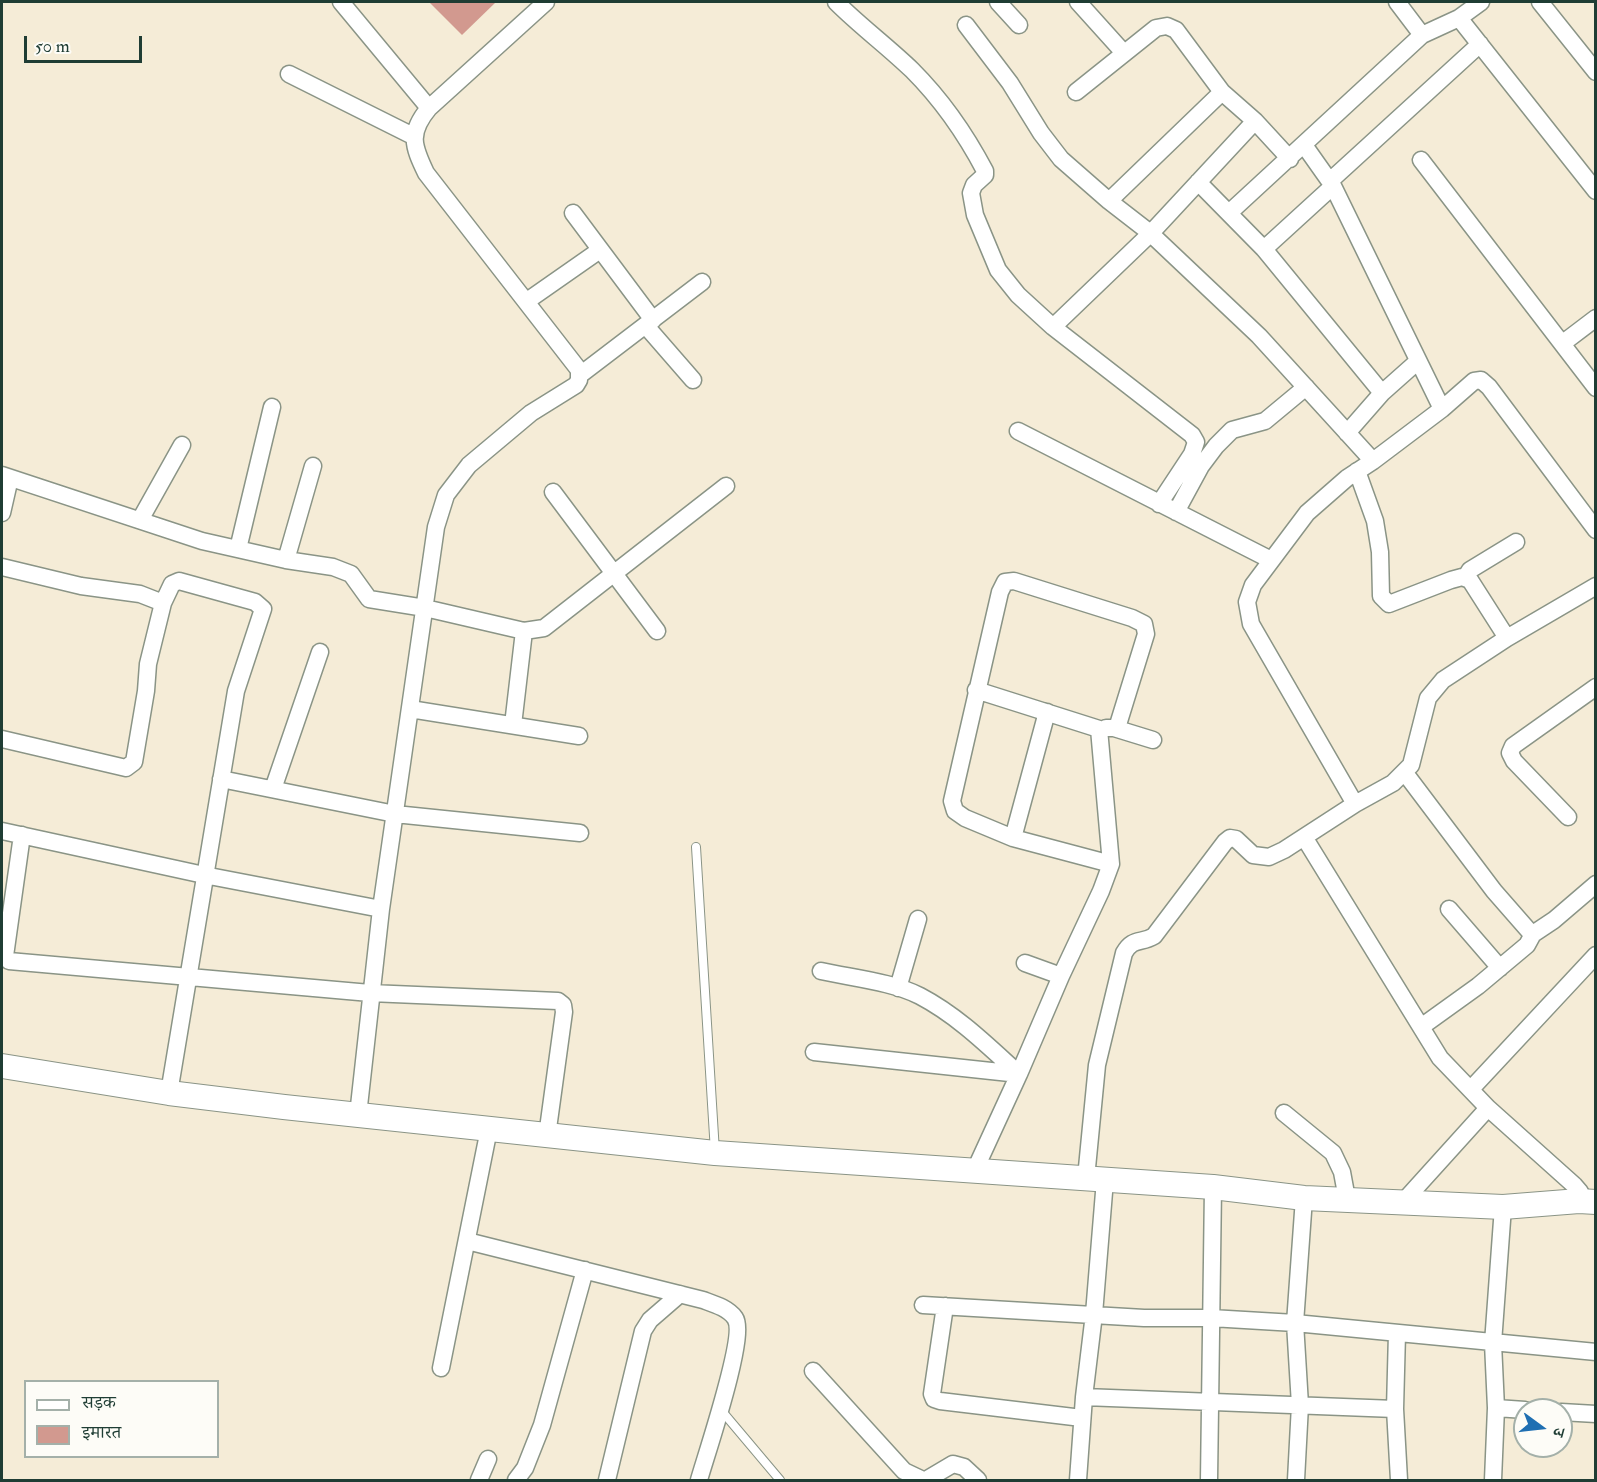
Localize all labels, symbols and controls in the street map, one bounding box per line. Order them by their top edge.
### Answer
scale bar [27,24,146,62]
text: 50 m [35,35,70,58]
legend [24,1380,219,1458]
text: सड़क [82,1391,116,1414]
north arrow [1513,1398,1573,1458]
text: इमारत [82,1421,121,1444]
text: उ [1548,1426,1569,1439]

